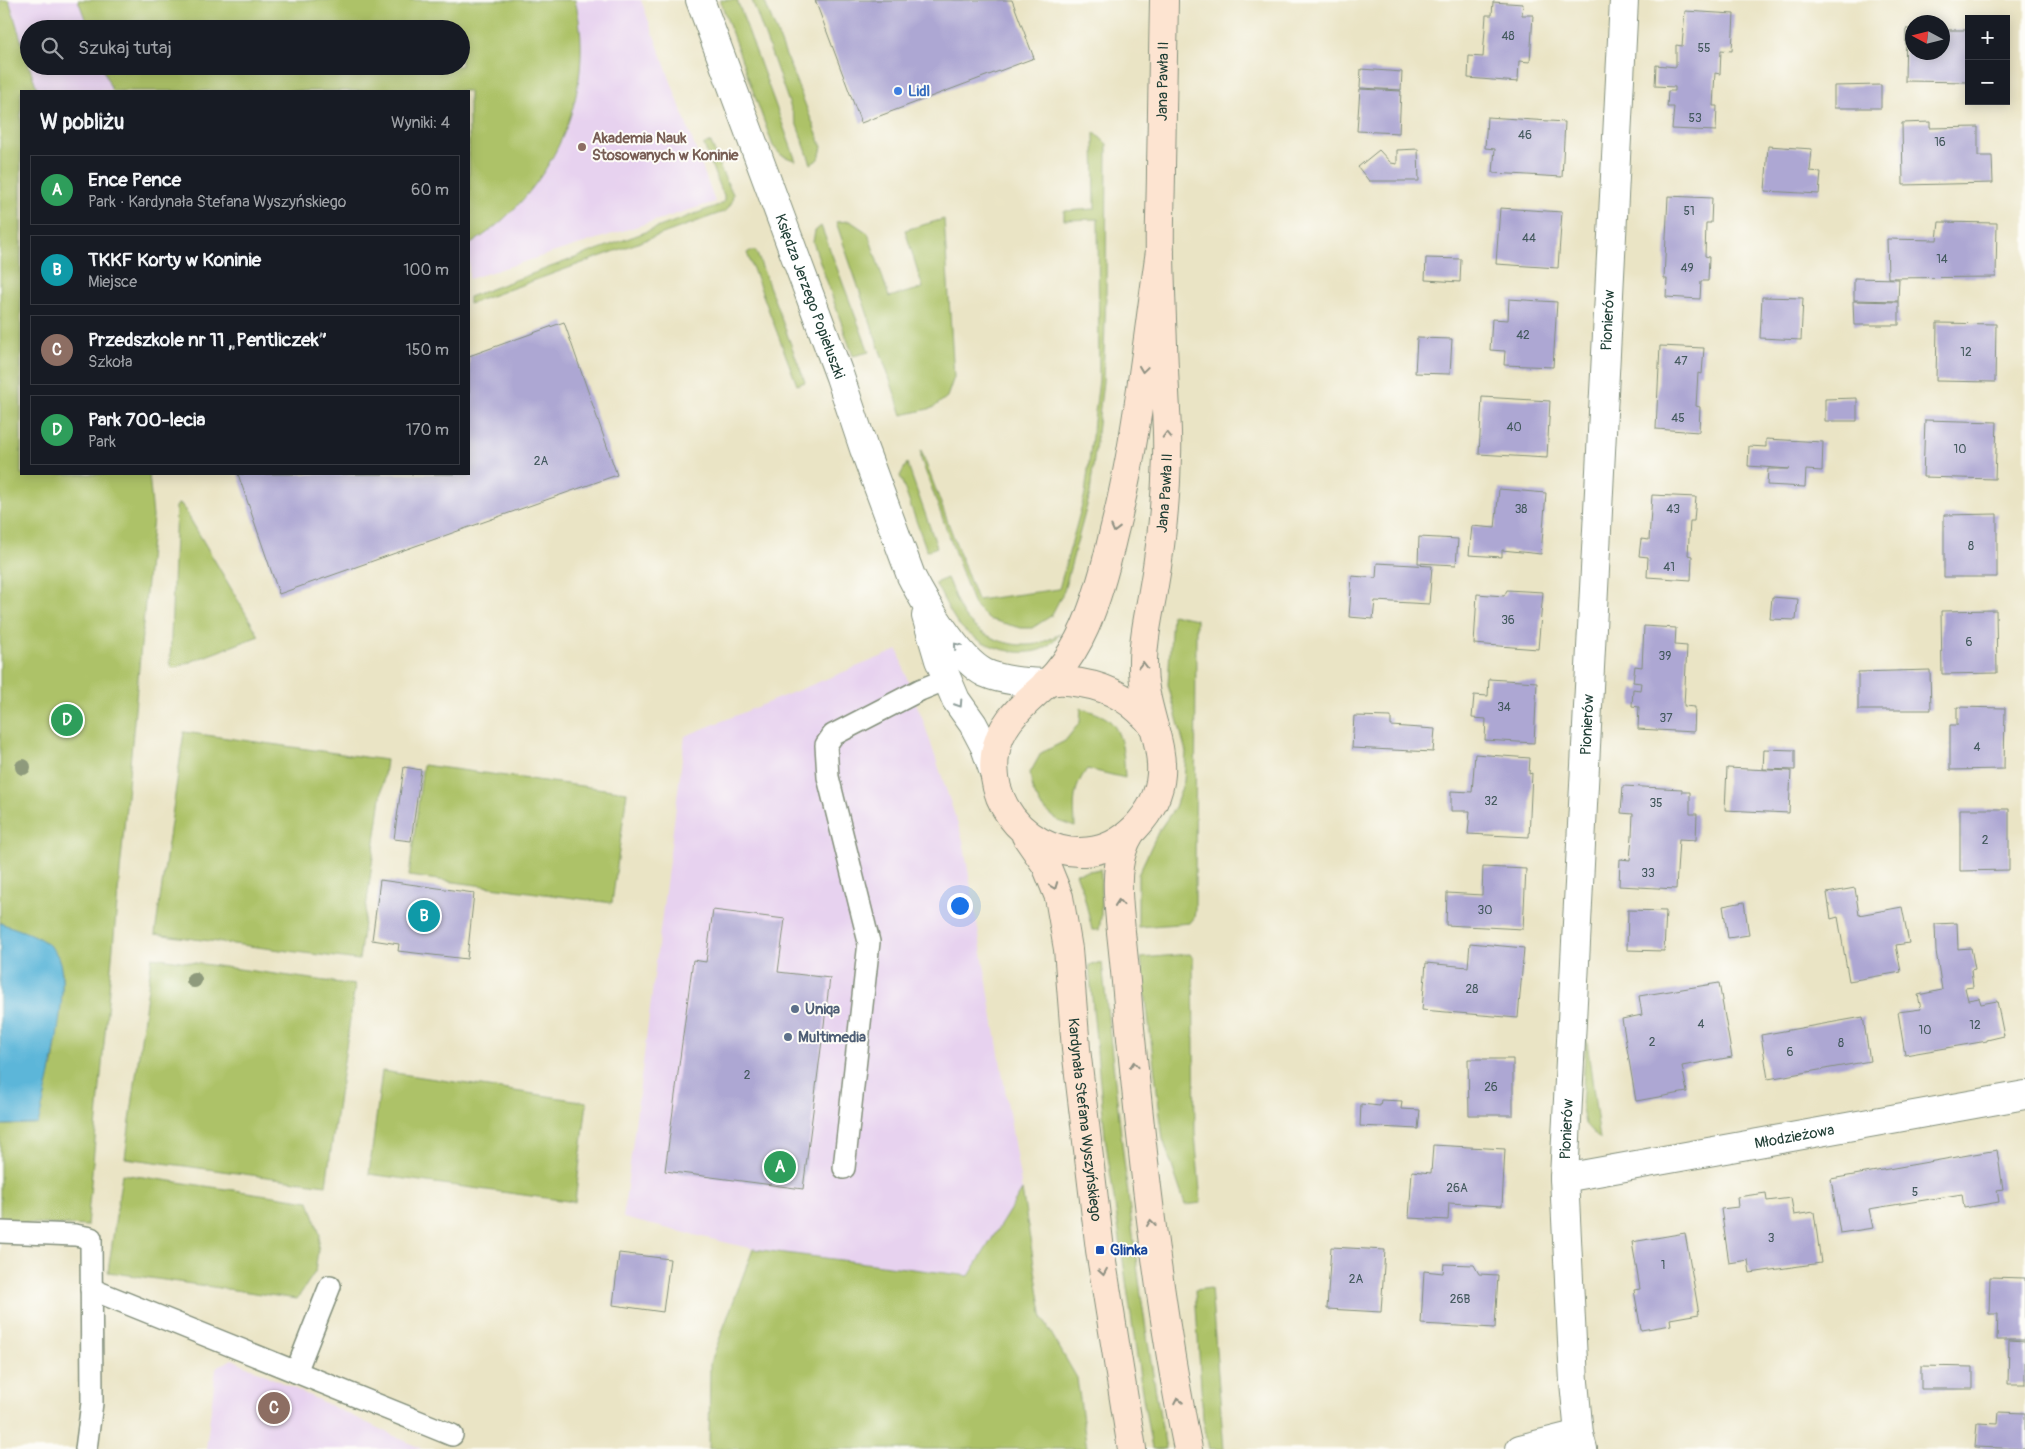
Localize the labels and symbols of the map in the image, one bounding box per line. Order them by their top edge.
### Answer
north arrow [1905,15,1950,60]
house number: 48 [1501,29,1515,44]
street label: Jana Pawła II [1152,41,1173,121]
house number: 55 [1697,41,1711,56]
place label: Lidl [908,82,930,101]
marker: Lidl [892,85,904,97]
house number: 53 [1688,111,1702,126]
house number: 46 [1518,128,1532,143]
place label: Akademia Nauk Stosowanych w Koninie [592,129,739,165]
house number: 16 [1934,135,1946,150]
marker: Akademia Nauk Stosowanych w Koninie [576,141,588,153]
house number: 51 [1683,204,1695,219]
street label: Księdza Jerzego Popiełuszki [771,211,849,382]
house number: 44 [1522,231,1536,246]
house number: 14 [1936,252,1948,267]
house number: 49 [1680,261,1694,276]
street label: Pionierów [1597,289,1619,351]
house number: 42 [1516,328,1530,343]
house number: 12 [1960,345,1972,360]
house number: 47 [1674,354,1688,369]
one-way arrow [1138,365,1149,373]
house number: 45 [1671,411,1685,426]
house number: 40 [1506,420,1522,435]
one-way arrow [1162,430,1172,438]
house number: 10 [1954,442,1966,457]
street label: Jana Pawła II [1152,453,1177,534]
house number: 2A [534,454,548,469]
house number: 38 [1515,502,1527,517]
house number: 43 [1666,502,1680,517]
one-way arrow [1110,524,1121,533]
house number: 8 [1968,539,1974,554]
house number: 41 [1663,560,1675,575]
house number: 36 [1501,613,1515,628]
house number: 6 [1966,635,1973,650]
one-way arrow [953,642,962,651]
house number: 39 [1659,649,1671,664]
one-way arrow [1138,661,1148,668]
street label: Pionierów [1576,694,1598,756]
one-way arrow [953,699,962,708]
house number: 34 [1497,700,1511,715]
pin: D [51,701,83,739]
house number: 37 [1659,711,1673,726]
house number: 4 [1974,740,1981,755]
house number: 32 [1484,794,1498,809]
house number: 35 [1649,796,1663,811]
house number: 2 [1982,833,1989,848]
house number: 33 [1641,866,1655,881]
one-way arrow [1048,881,1058,889]
your location [947,893,973,919]
pin: B [408,897,440,935]
one-way arrow [1114,899,1125,907]
house number: 30 [1478,903,1492,918]
house number: 28 [1466,982,1478,997]
place label: Uniqa [805,1000,840,1019]
marker: Uniqa [789,1003,801,1015]
street label: Kardynała Stefana Wyszyńskiego [1064,1017,1106,1222]
house number: 4 [1698,1017,1705,1032]
house number: 12 [1969,1018,1981,1033]
house number: 10 [1919,1023,1931,1038]
place label: Multimedia [798,1028,866,1047]
marker: Multimedia [782,1031,794,1043]
house number: 2 [1649,1035,1656,1050]
house number: 8 [1838,1036,1844,1051]
house number: 6 [1787,1045,1794,1060]
one-way arrow [1128,1061,1139,1069]
house number: 2 [744,1068,751,1083]
house number: 26 [1484,1080,1498,1095]
street label: Pionierów [1555,1098,1578,1160]
street label: Młodzieżowa [1753,1120,1836,1153]
pin: A [764,1148,796,1186]
house number: 26A [1446,1181,1468,1196]
house number: 5 [1912,1185,1918,1200]
one-way arrow [1146,1219,1157,1227]
house number: 3 [1768,1231,1775,1246]
place label: Glinka [1110,1241,1148,1260]
marker: Glinka [1094,1244,1106,1256]
house number: 1 [1661,1258,1665,1273]
one-way arrow [1098,1268,1108,1276]
house number: 2A [1349,1272,1363,1287]
house number: 26B [1450,1292,1470,1307]
pin: C [258,1389,290,1427]
one-way arrow [1173,1397,1184,1406]

